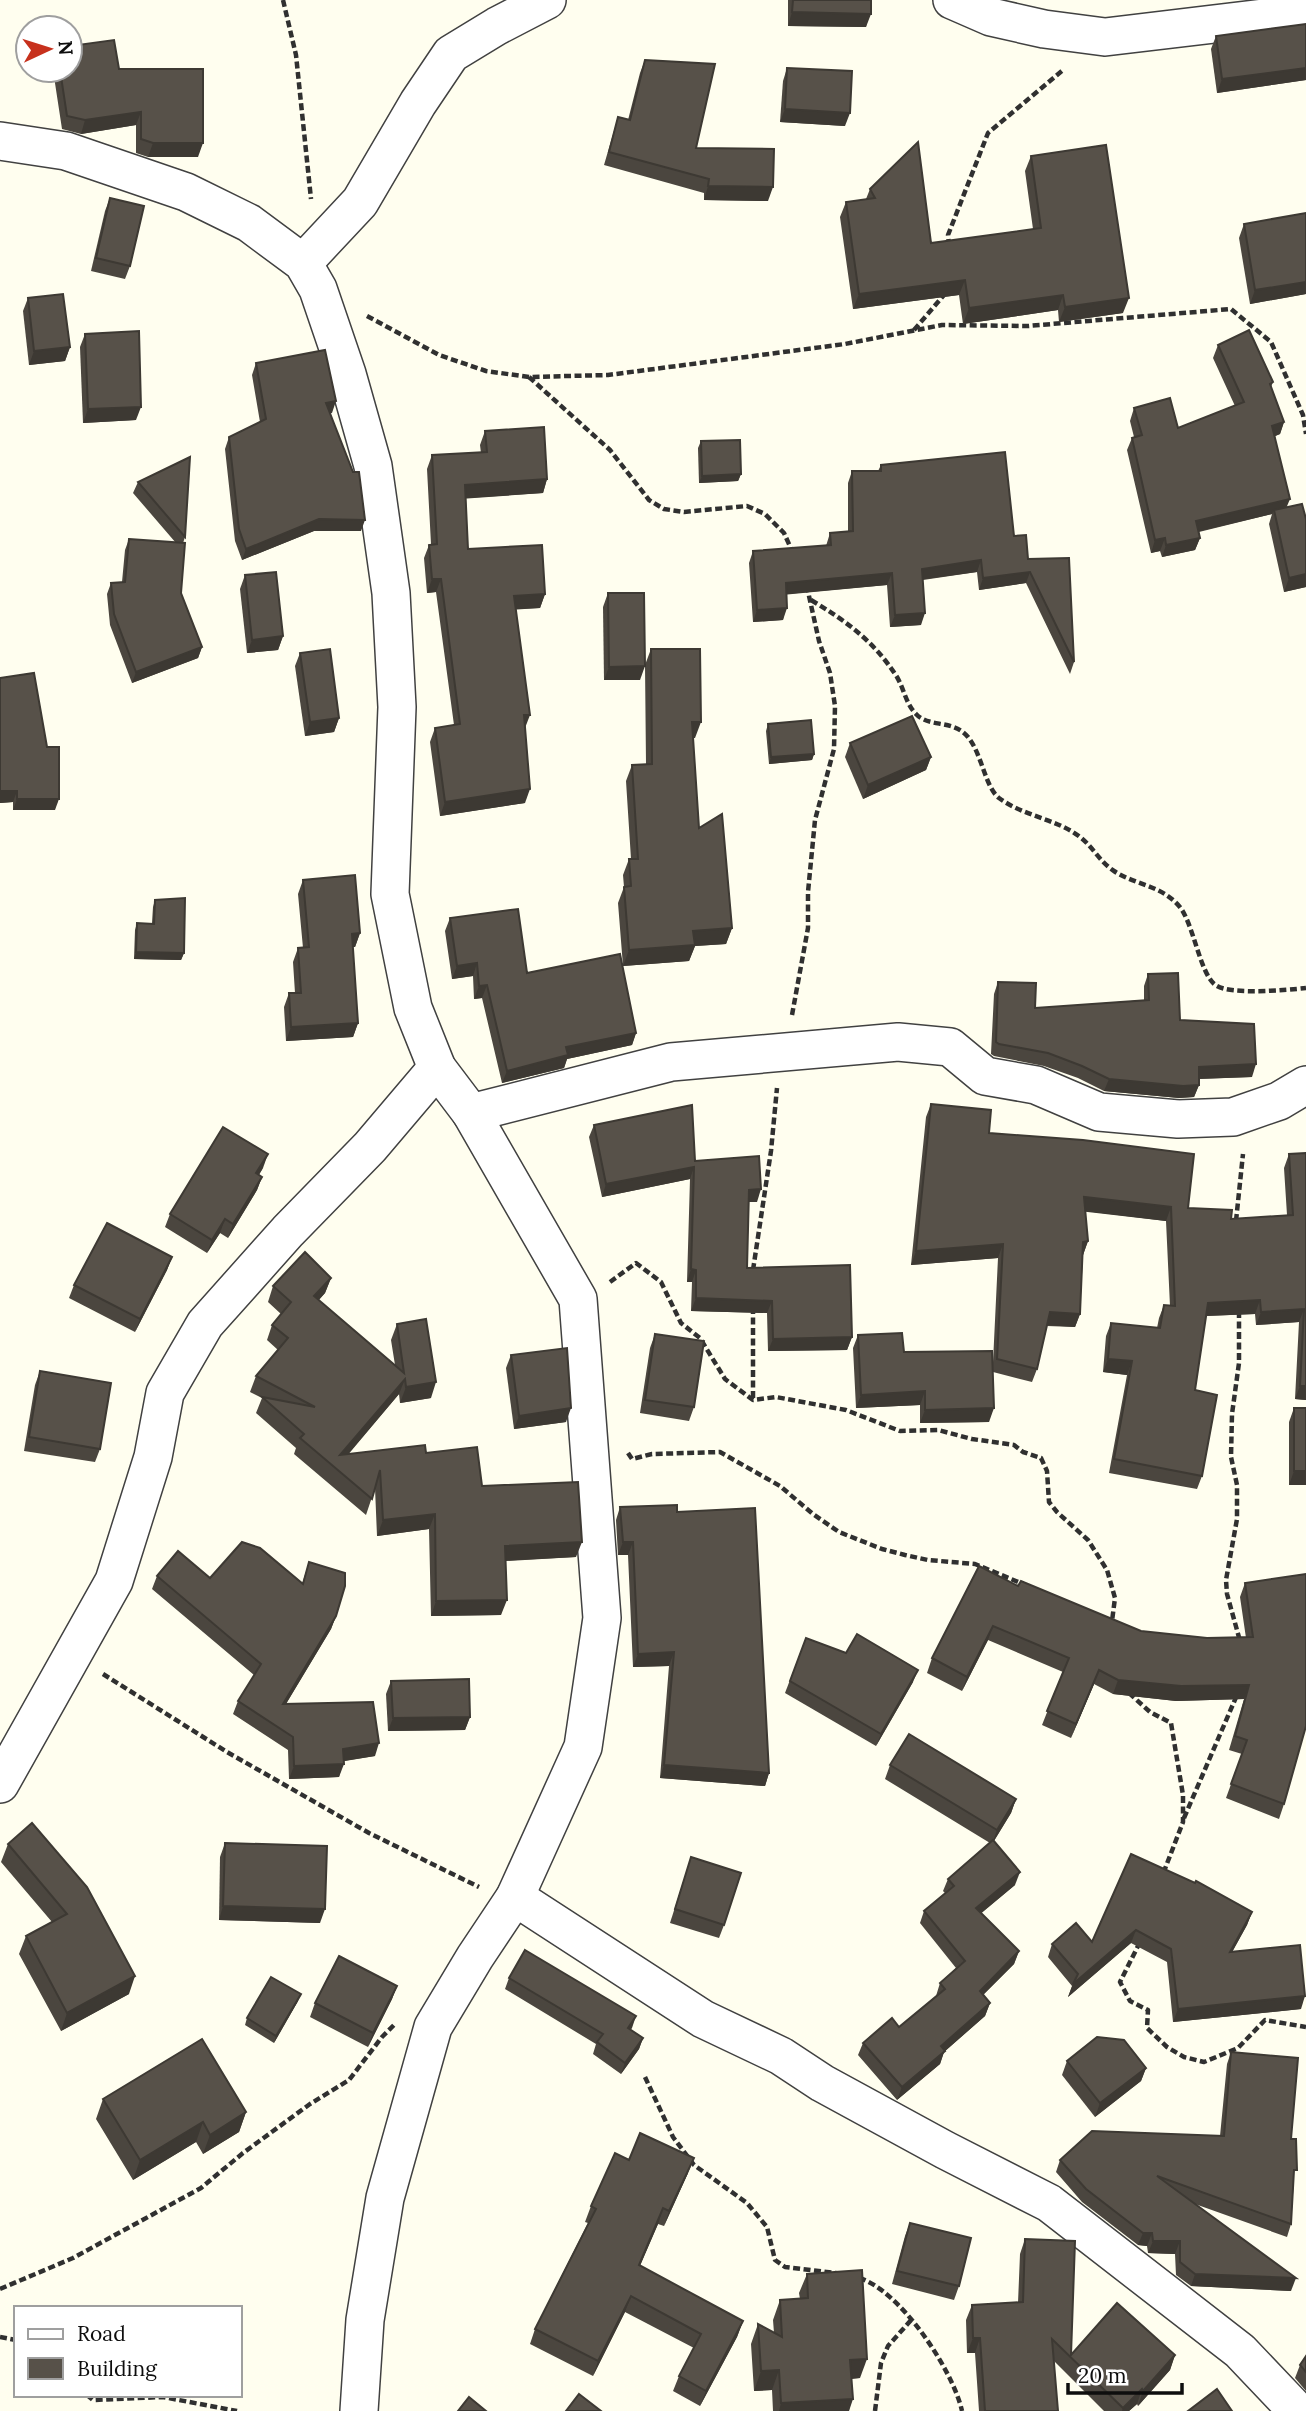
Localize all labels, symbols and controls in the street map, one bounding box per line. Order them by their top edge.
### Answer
north arrow [14,14,84,84]
text: N [53,40,78,56]
legend [14,2306,242,2397]
text: Road [77,2320,126,2347]
scale bar [1068,2352,1182,2396]
text: Building [77,2355,157,2382]
text: 20 m [1078,2362,1127,2389]

